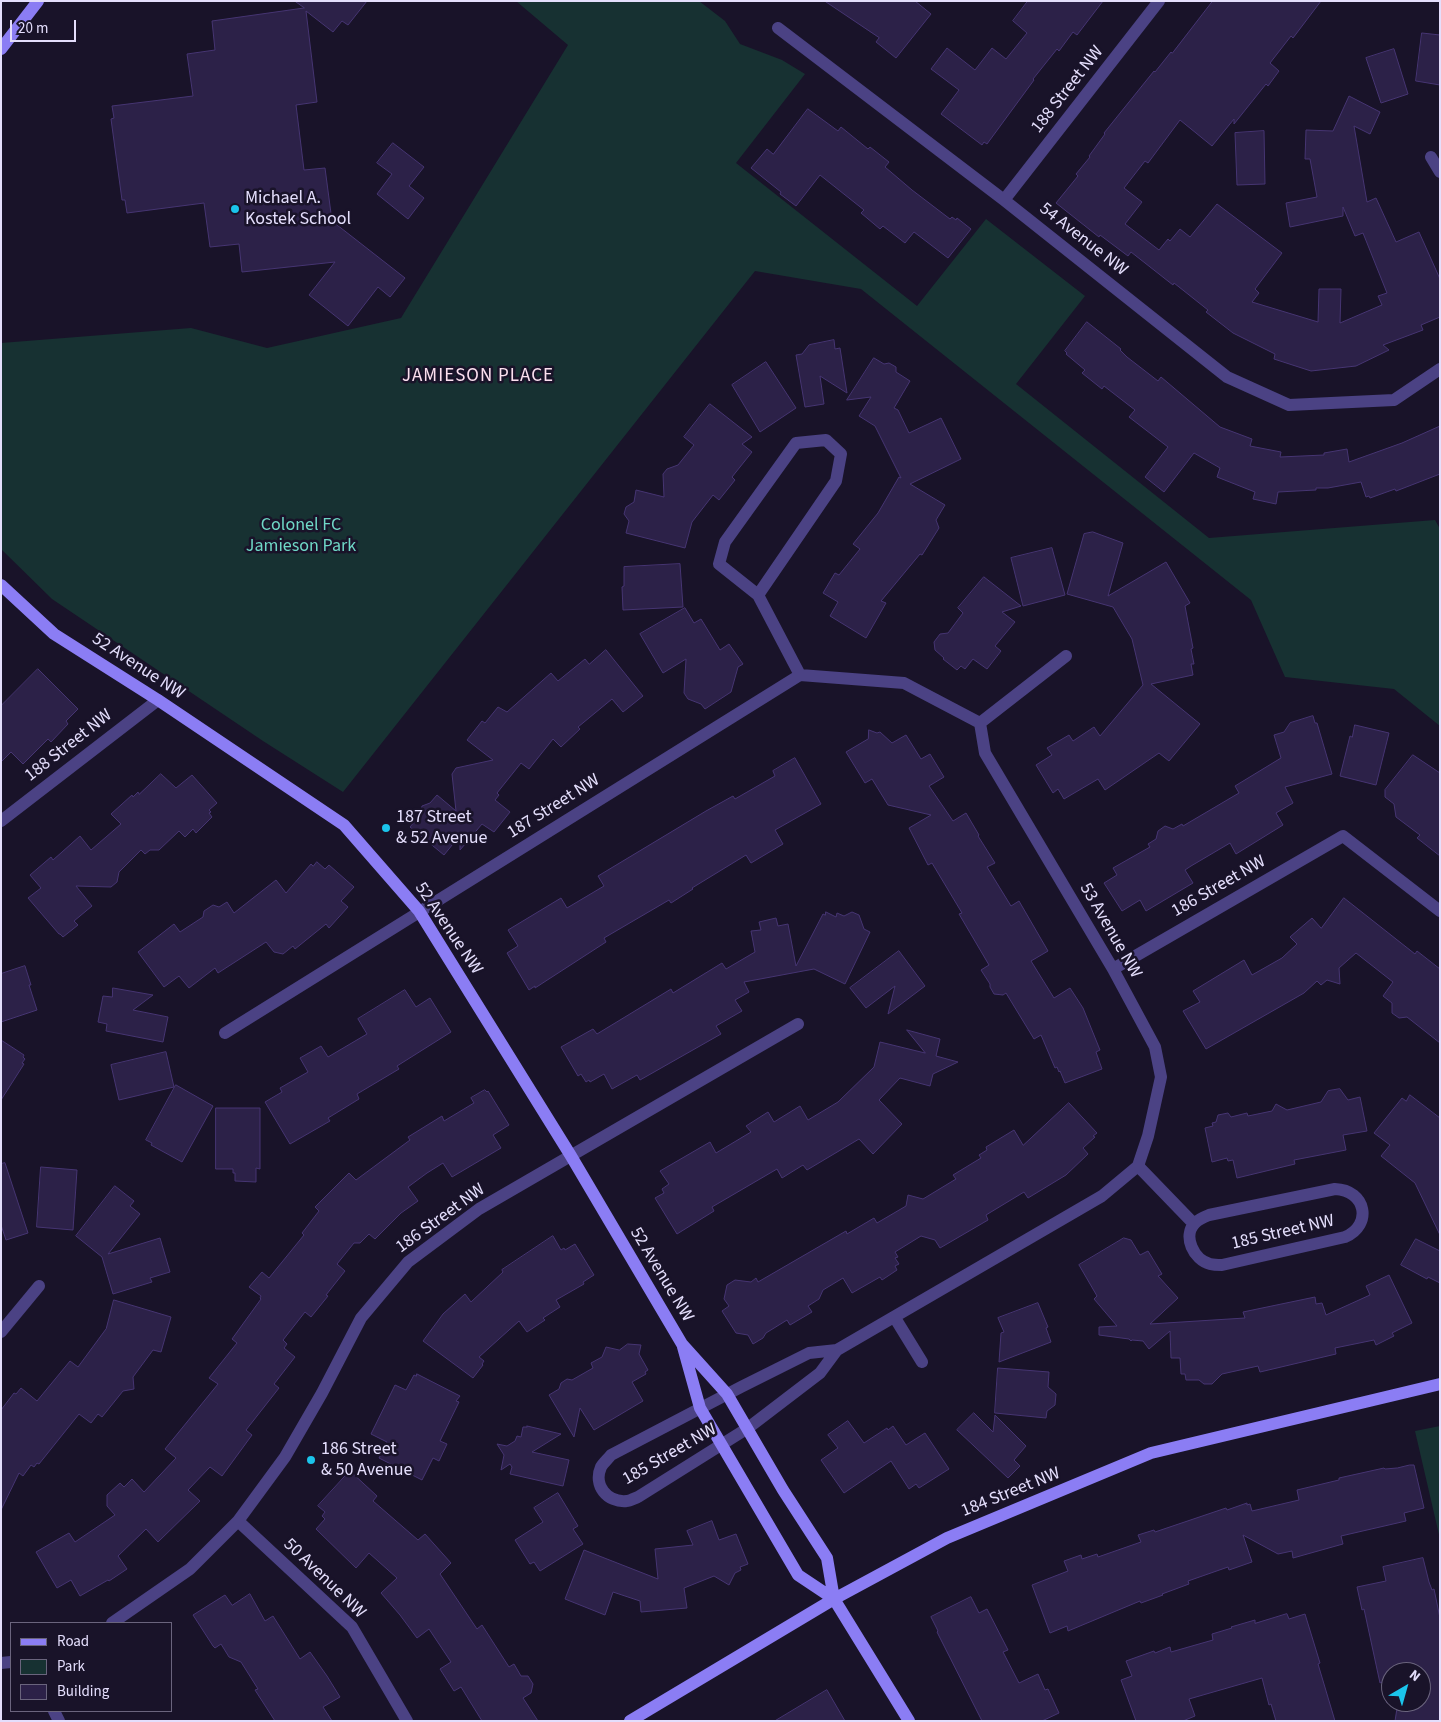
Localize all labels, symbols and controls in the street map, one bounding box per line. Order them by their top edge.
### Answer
scale bar [12,10,79,42]
text: 20 m [18,18,48,39]
street label: 188 Street NW [1027,42,1109,138]
place label: Michael A. Kostek School [245,188,351,230]
street label: 54 Avenue NW [1034,199,1132,281]
marker: Michael A. Kostek School [229,203,241,215]
district label: JAMIESON PLACE [400,366,556,388]
park label: Colonel FC Jamieson Park [246,515,356,558]
street label: 52 Avenue NW [88,629,188,705]
street label: 188 Street NW [21,705,117,787]
street label: 187 Street NW [504,770,604,844]
place label: 187 Street & 52 Avenue [396,807,488,850]
marker: 187 Street & 52 Avenue [380,822,392,834]
street label: 186 Street NW [1168,851,1270,923]
street label: 52 Avenue NW [409,879,487,979]
street label: 53 Avenue NW [1074,880,1146,982]
street label: 186 Street NW [392,1179,490,1259]
street label: 185 Street NW [1229,1211,1337,1255]
street label: 52 Avenue NW [624,1224,698,1326]
street label: 185 Street NW [619,1419,721,1491]
place label: 186 Street & 50 Avenue [321,1439,413,1482]
marker: 186 Street & 50 Avenue [305,1454,317,1466]
street label: 184 Street NW [958,1463,1064,1523]
street label: 50 Avenue NW [278,1534,370,1624]
legend [10,1622,172,1712]
text: Road [57,1631,89,1652]
text: Park [57,1656,85,1677]
north arrow [1381,1662,1431,1712]
text: N [1405,1665,1424,1687]
text: Building [57,1681,109,1702]

